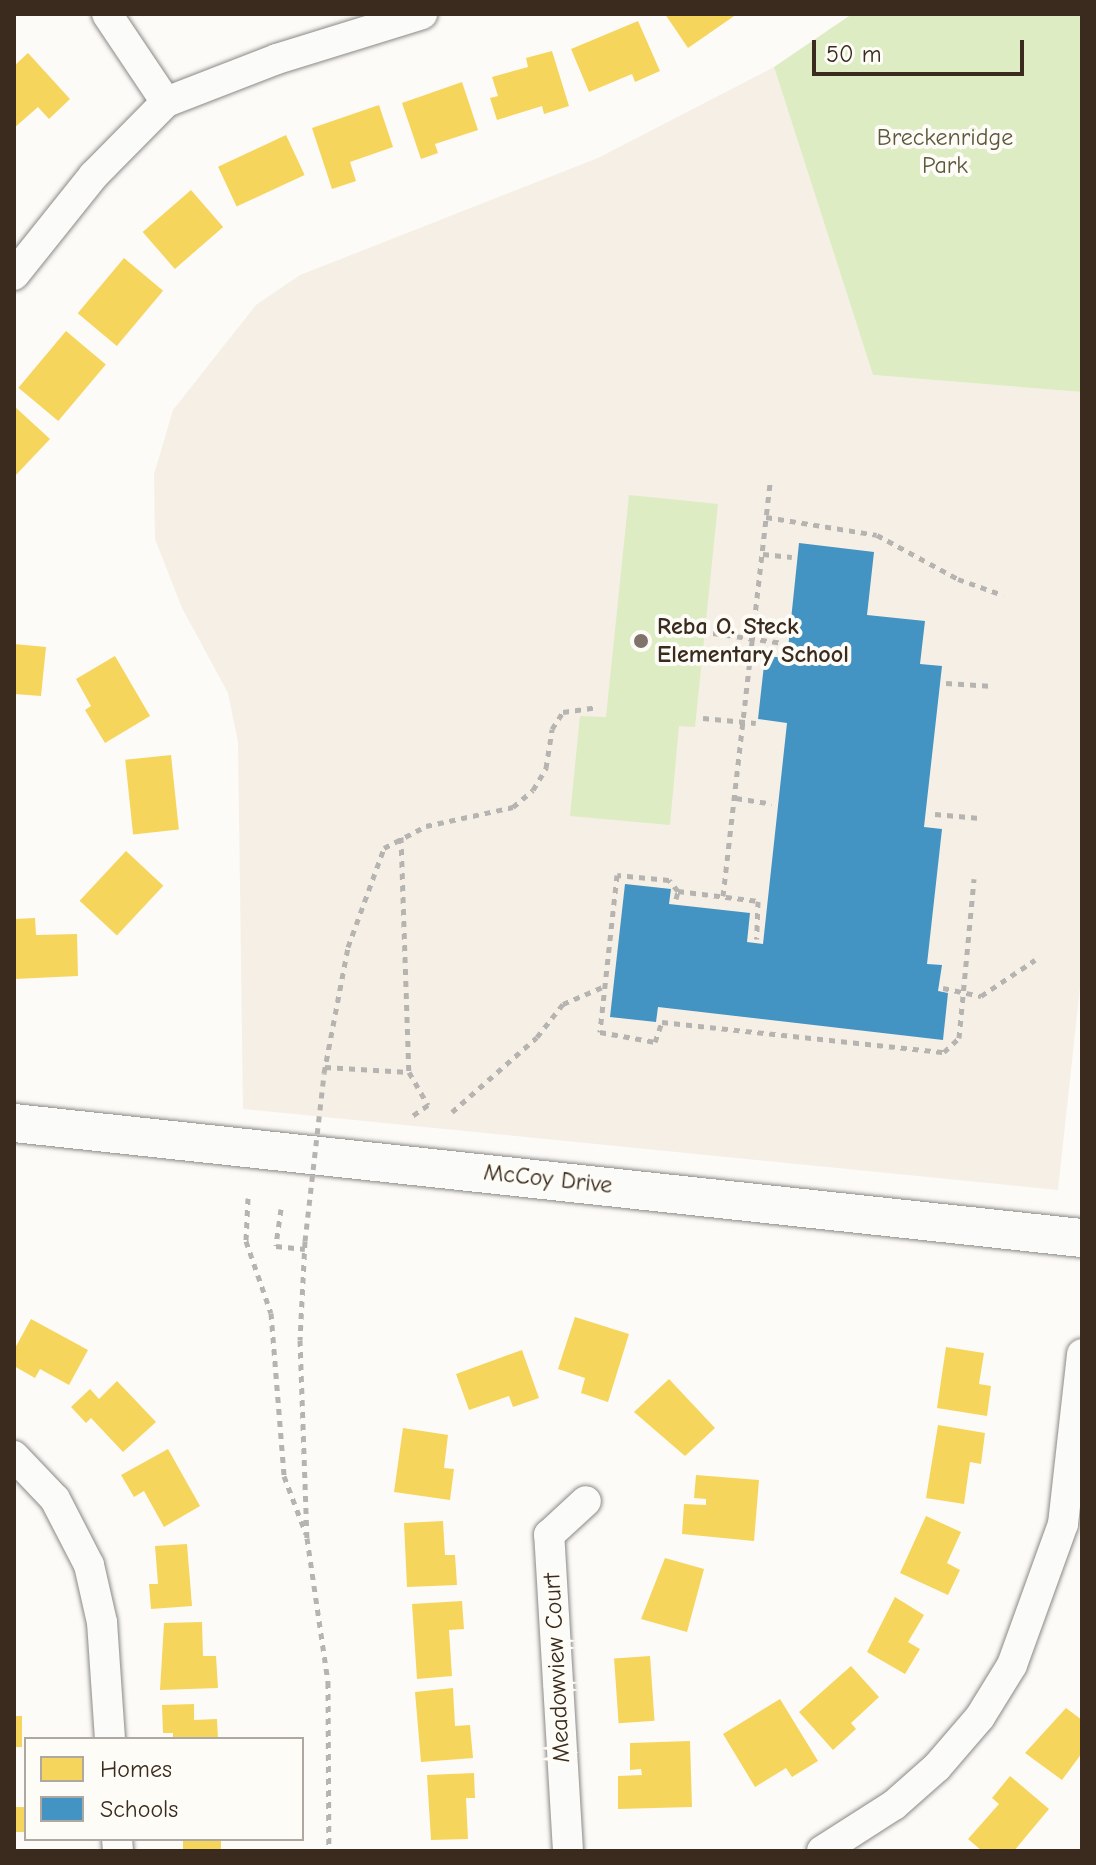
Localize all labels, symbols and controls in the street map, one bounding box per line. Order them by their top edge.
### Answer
scale bar [816,24,1028,74]
text: 50 m [826,40,882,68]
park label: Breckenridge Park [877,124,1013,180]
place label: Reba O. Steck Elementary School [657,613,849,669]
marker: Reba O. Steck Elementary School [632,632,650,650]
street label: McCoy Drive [482,1158,614,1200]
street label: Meadowview Court [538,1572,576,1764]
legend [24,1737,304,1841]
text: Homes [100,1755,172,1783]
text: Schools [100,1795,178,1823]

